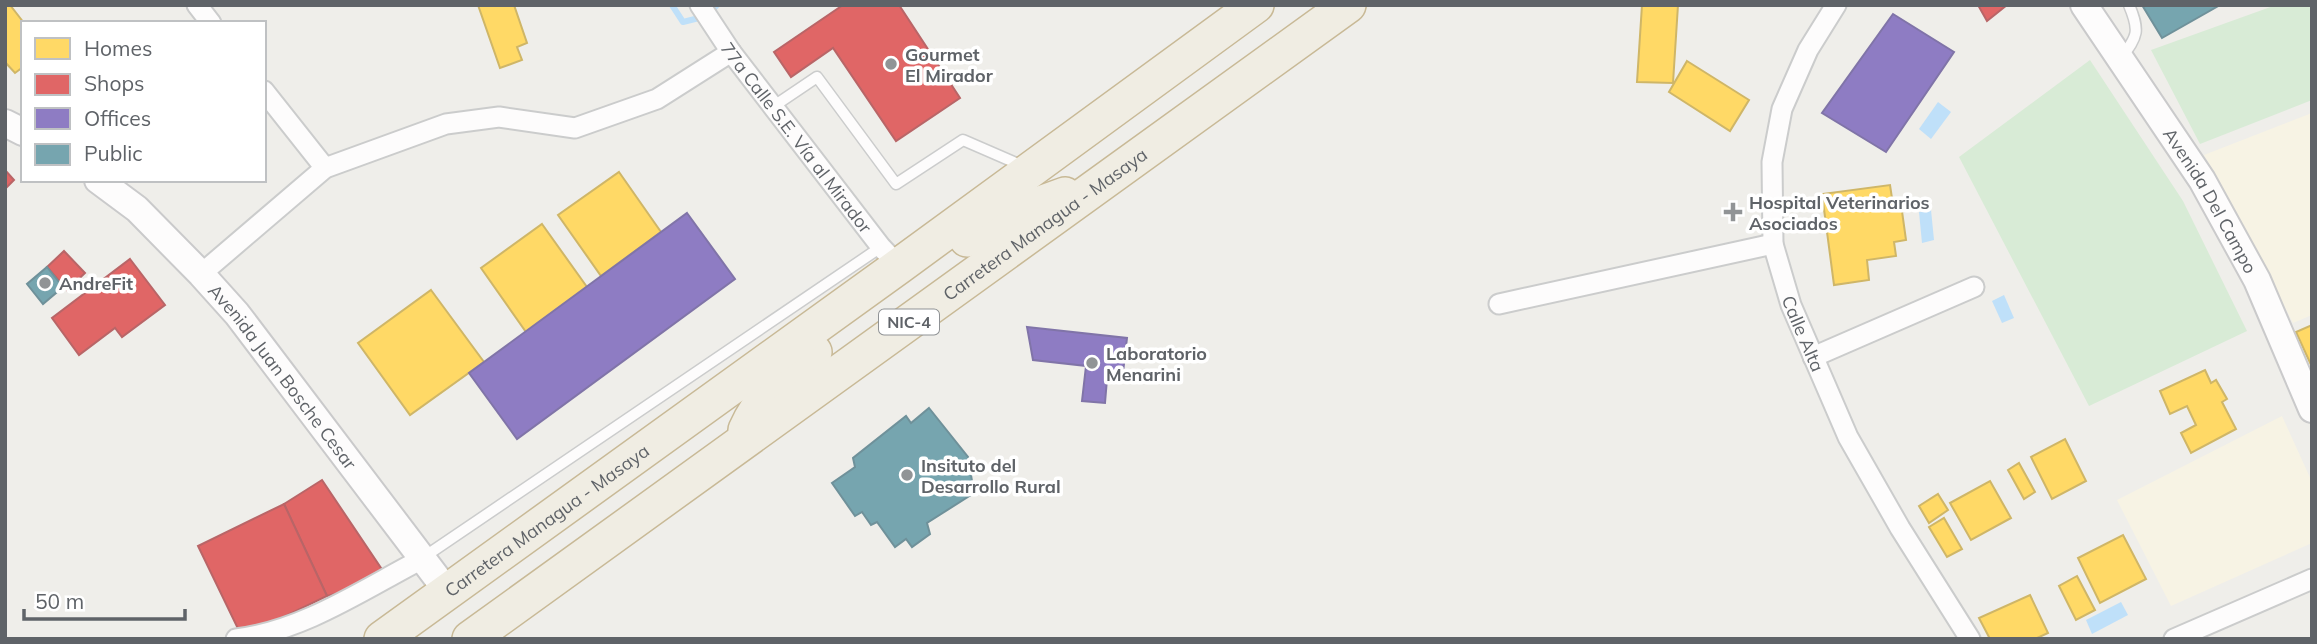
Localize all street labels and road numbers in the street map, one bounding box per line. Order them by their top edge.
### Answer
street label: 77a Calle S.E. Vía al Mirador [716,38,878,238]
street label: Avenida Del Campo [2159,123,2262,277]
street label: Carretera Managua - Masaya [938,142,1151,305]
street label: Avenida Juan Bosche Cesar [204,279,362,474]
street label: Calle Alta [1777,293,1830,375]
road number: NIC-4 [879,310,939,334]
street label: Carretera Managua - Masaya [440,439,653,602]

